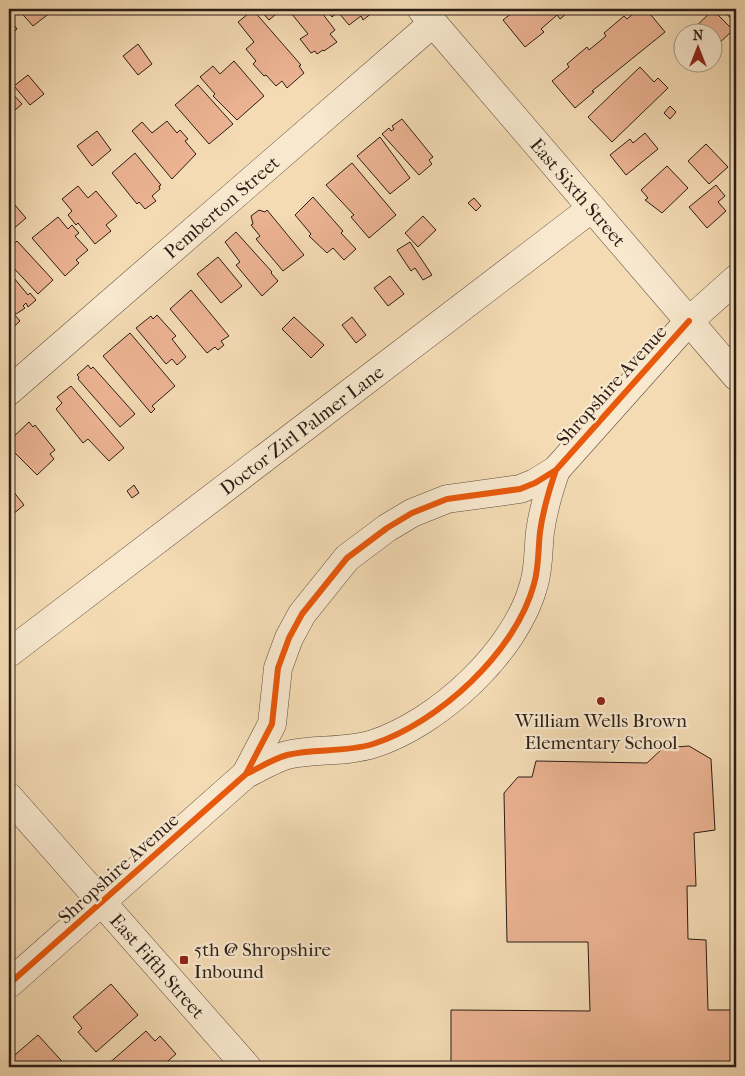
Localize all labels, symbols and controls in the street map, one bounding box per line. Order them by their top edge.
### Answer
north arrow [672,22,722,72]
text: N [693,27,704,44]
street label: East Sixth Street [525,134,630,251]
street label: Pemberton Street [160,151,284,264]
street label: Shropshire Avenue [552,321,672,450]
street label: Doctor Zirl Palmer Lane [216,361,388,500]
marker: William Wells Brown Elementary School [595,695,607,707]
place label: William Wells Brown Elementary School [514,710,687,754]
street label: Shropshire Avenue [54,809,183,929]
street label: East Fifth Street [105,910,209,1023]
place label: 5th @ Shropshire Inbound [194,939,331,983]
marker: 5th @ Shropshire Inbound [178,954,190,966]

